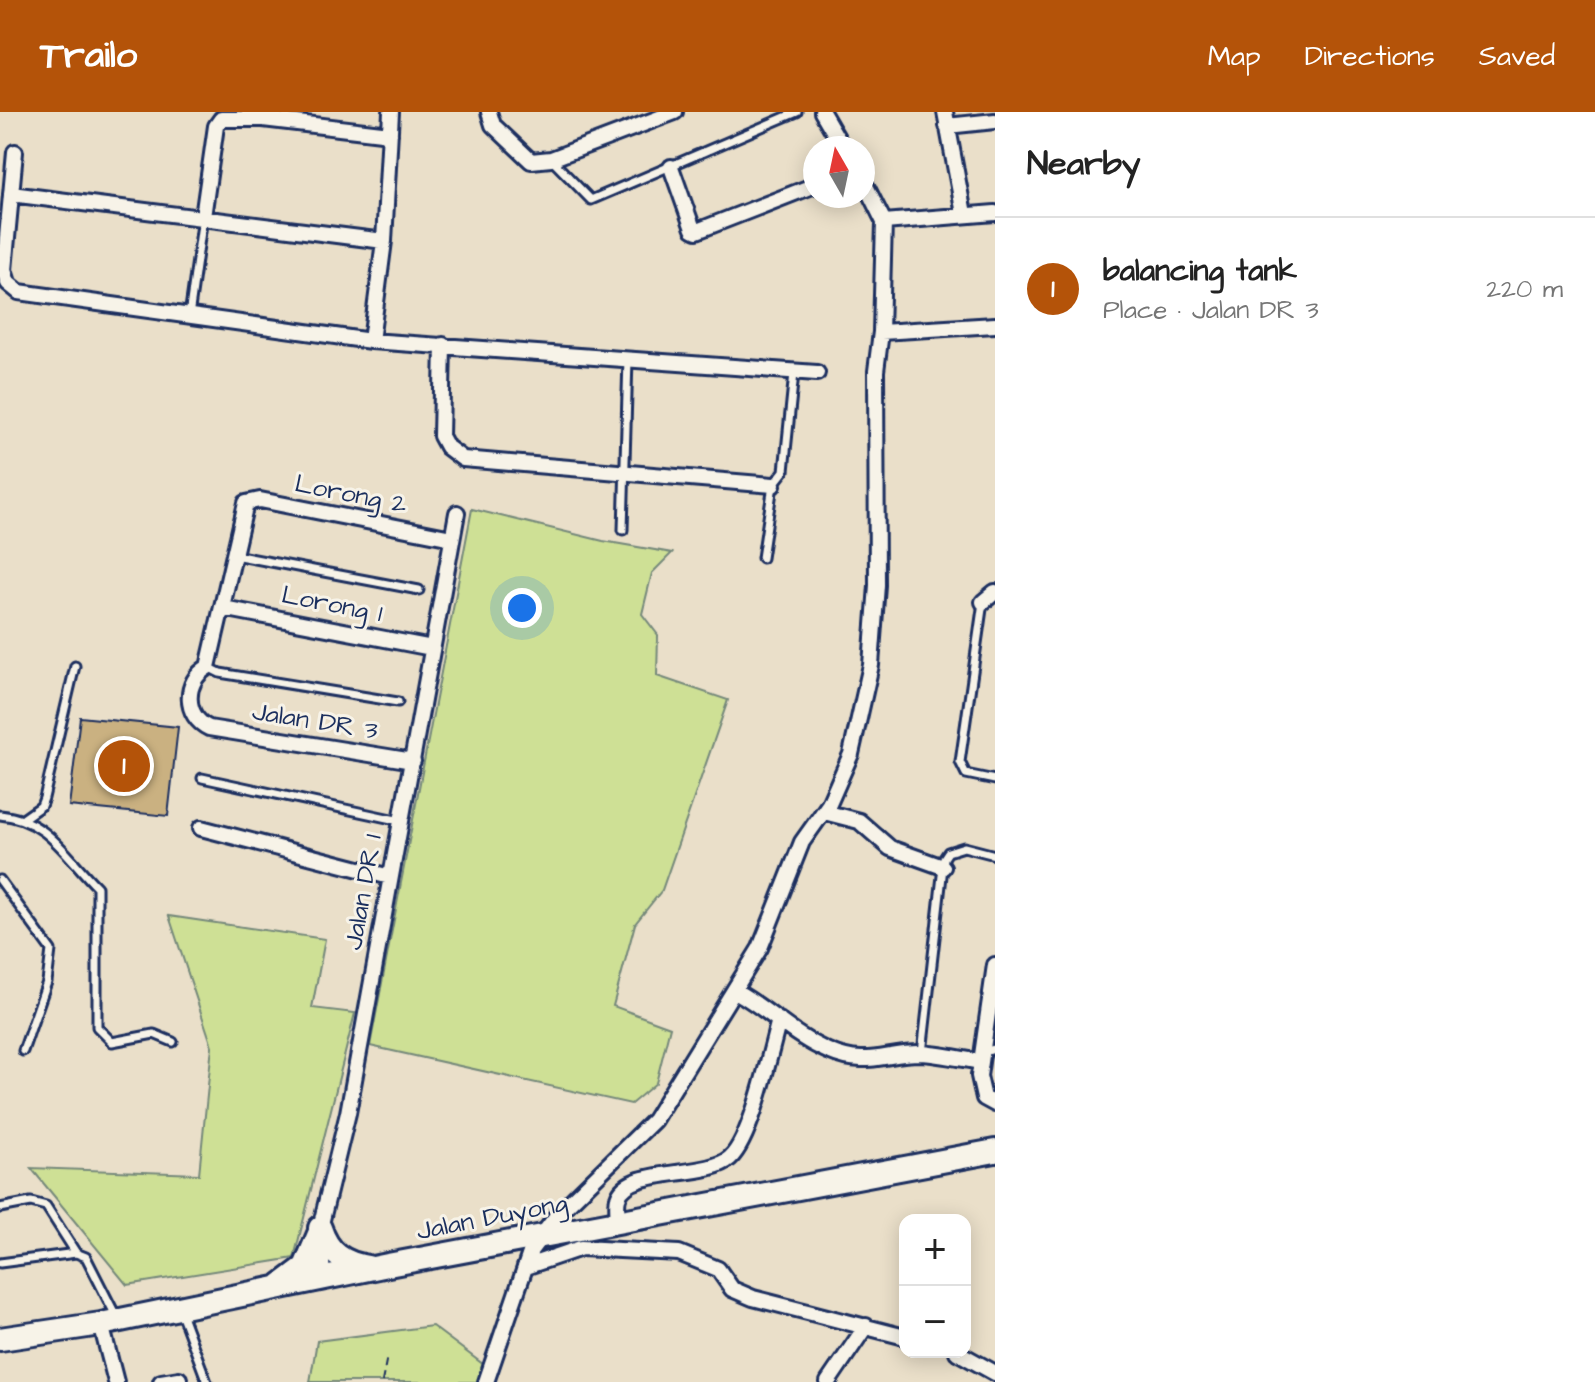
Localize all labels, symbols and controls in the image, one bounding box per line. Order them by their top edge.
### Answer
text: Trailo [40,30,137,82]
text: Map [1208,37,1261,76]
text: Directions [1305,37,1435,76]
text: Saved [1479,37,1555,76]
north arrow [803,136,875,208]
text: Nearby [1027,140,1141,188]
text: balancing tank [1103,250,1297,292]
text: 1 [1051,271,1055,307]
text: 220 m [1486,271,1563,307]
text: Place · Jalan DR 3 [1103,292,1319,328]
street label: Lorong 2 [292,466,410,524]
street label: Lorong 1 [278,577,385,633]
your location [502,588,542,628]
street label: Jalan DR 3 [250,693,380,749]
pin: 1 [98,736,150,796]
street label: Jalan DR 1 [335,831,391,953]
street label: Jalan Duyong [413,1185,571,1251]
map controls [899,1214,971,1358]
button: + [899,1214,971,1286]
button: − [899,1286,971,1358]

